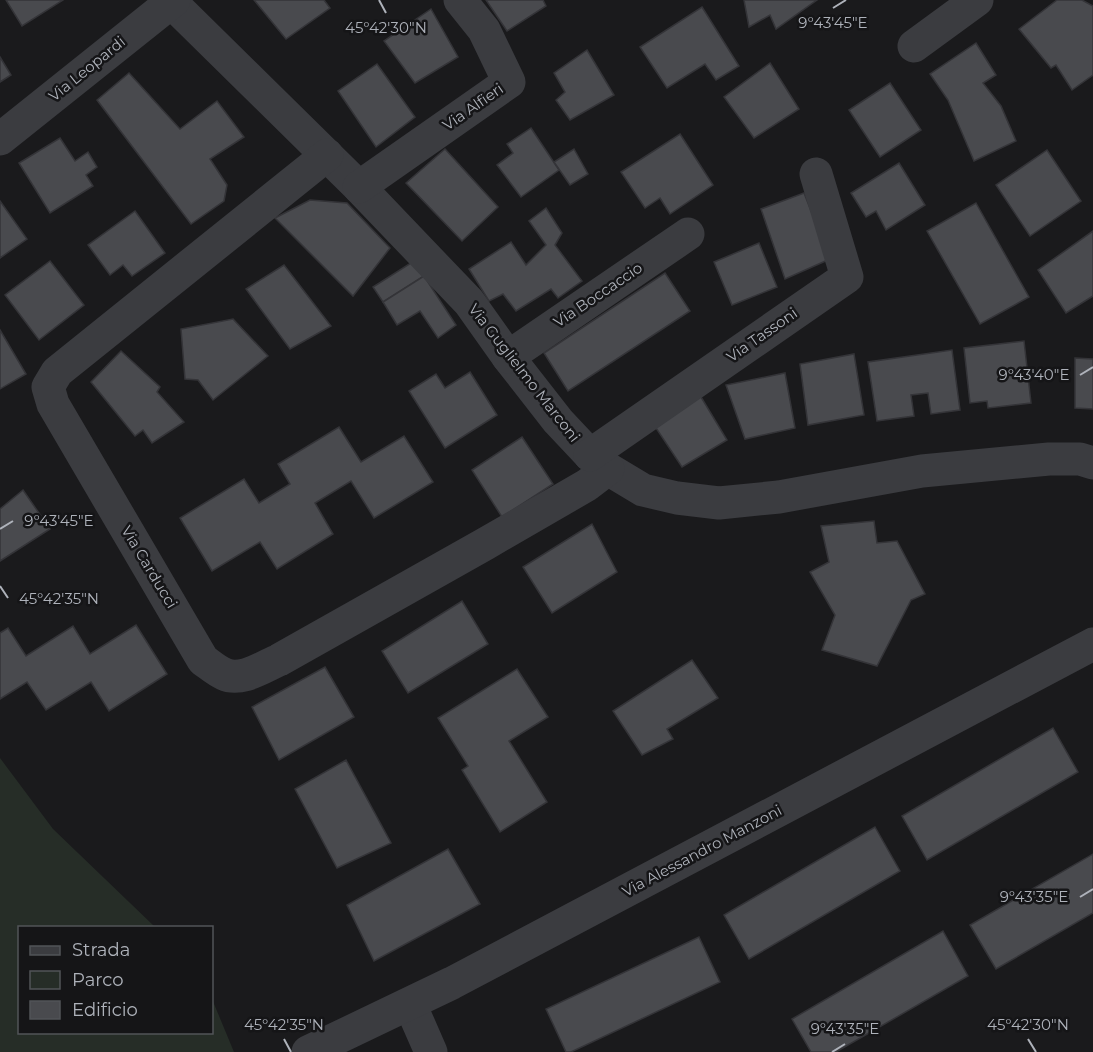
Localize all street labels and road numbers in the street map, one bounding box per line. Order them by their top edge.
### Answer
street label: Via Leopardi [44,32,129,105]
street label: Via Alfieri [439,79,507,134]
street label: Via Boccaccio [550,258,646,331]
street label: Via Guglielmo Marconi [464,300,584,446]
street label: Via Tassoni [723,303,801,366]
street label: Via Carducci [117,522,182,612]
street label: Via Alessandro Manzoni [619,800,785,901]

